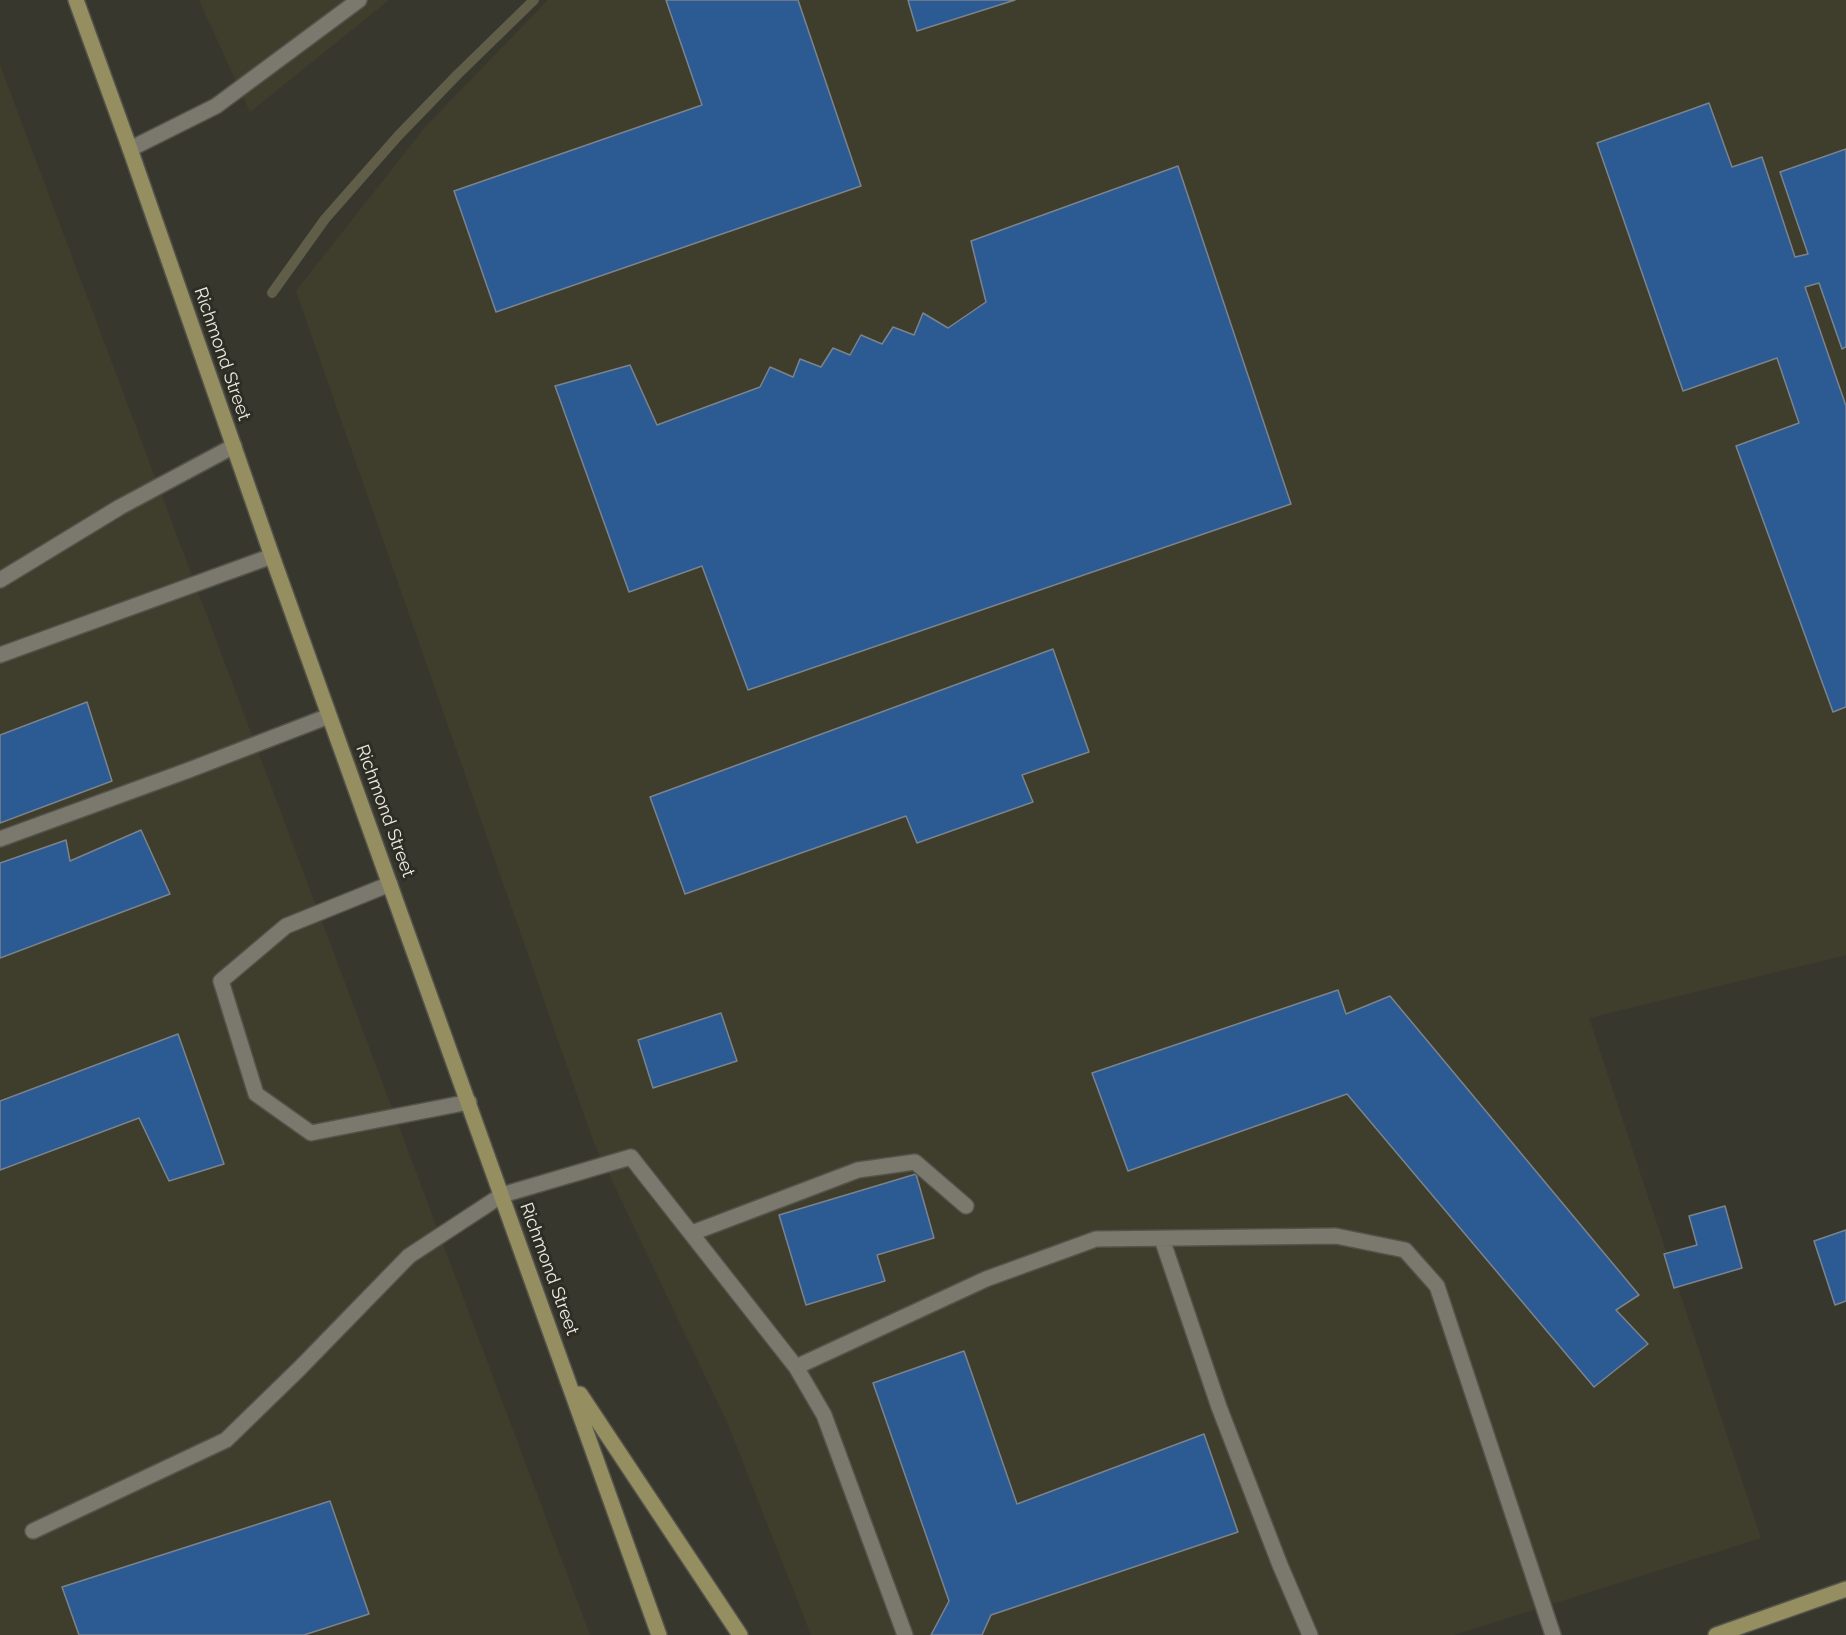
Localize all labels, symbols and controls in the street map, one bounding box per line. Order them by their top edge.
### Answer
street label: Richmond Street [189,285,255,423]
street label: Richmond Street [351,742,419,880]
street label: Richmond Street [515,1200,583,1338]

